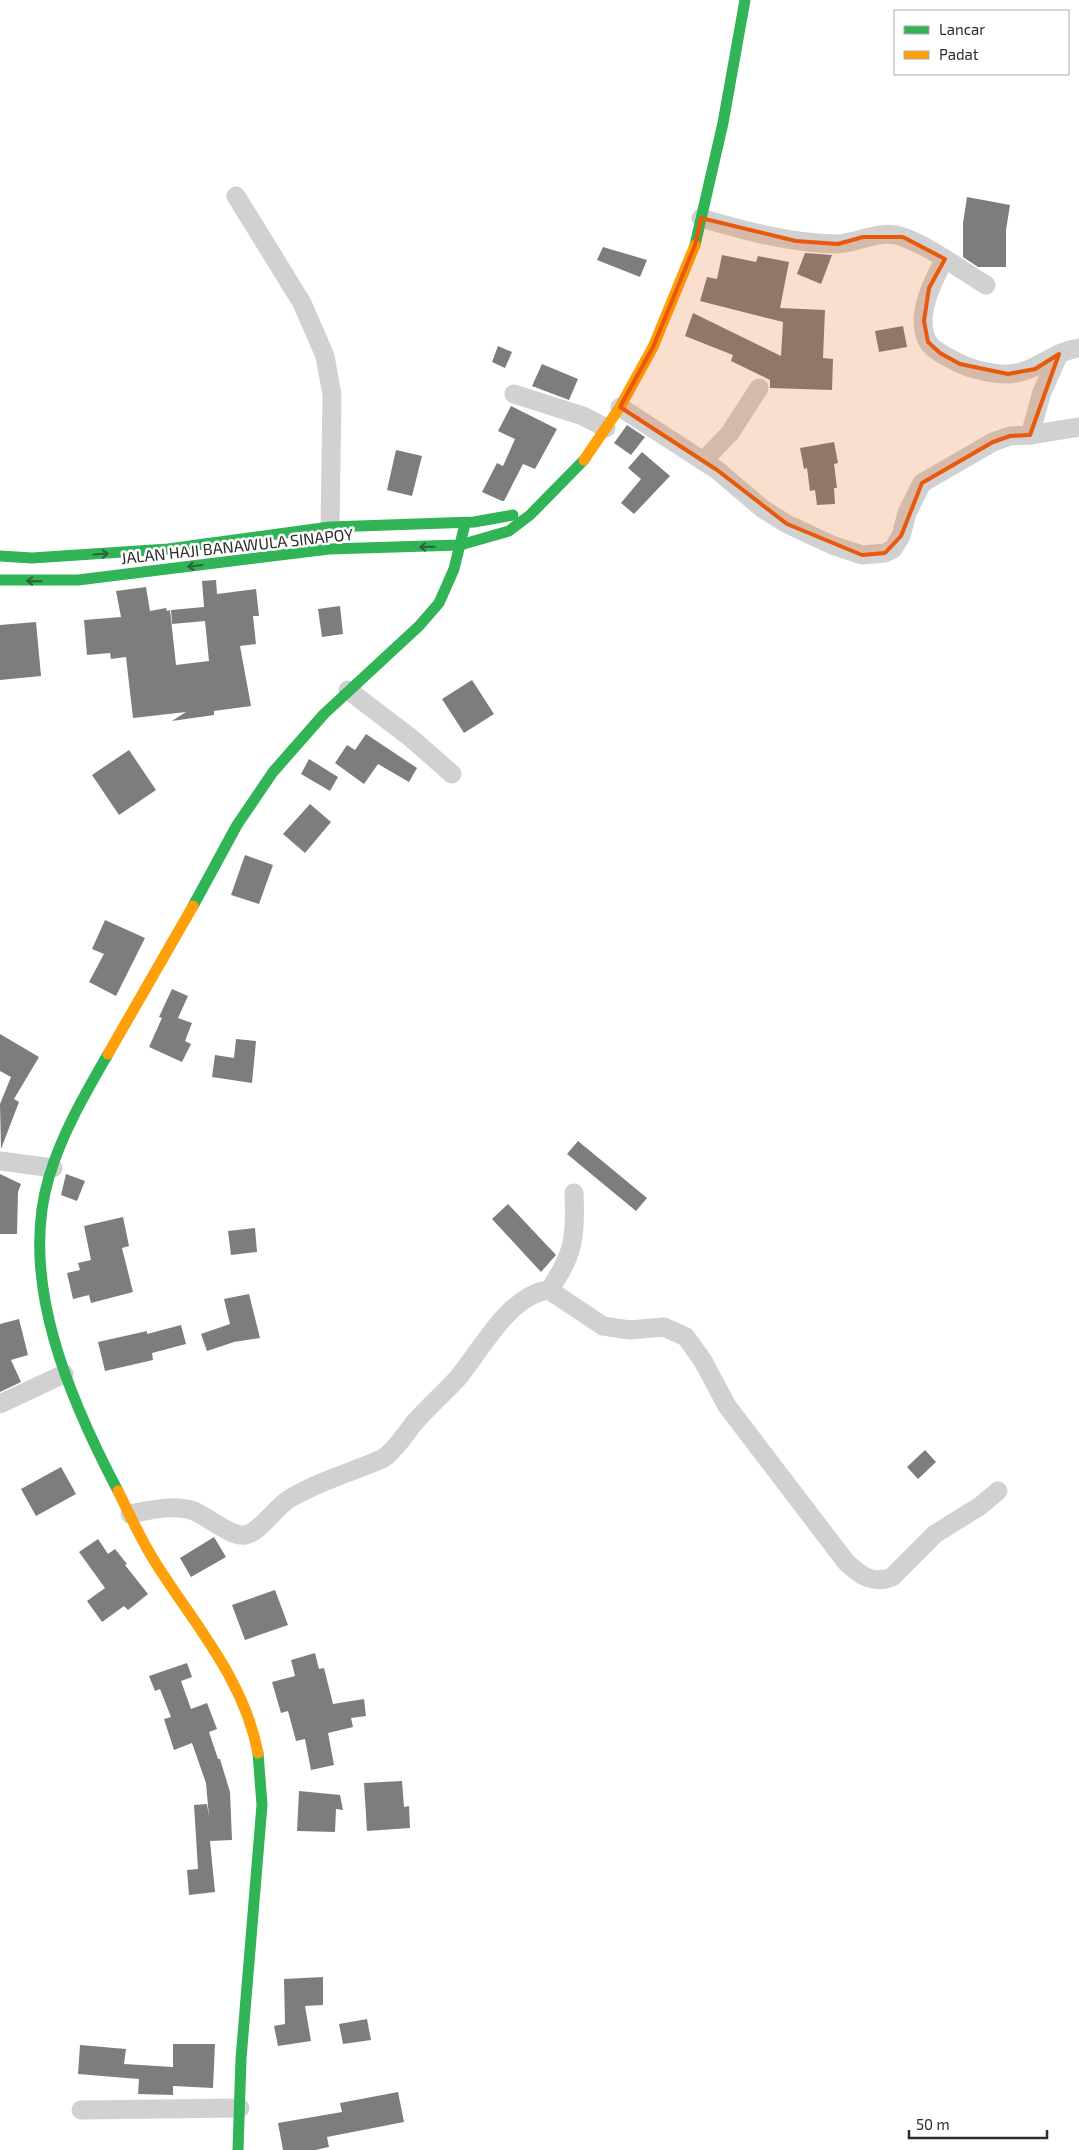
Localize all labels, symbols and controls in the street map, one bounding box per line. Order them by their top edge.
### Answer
legend [894,10,1069,75]
text: Lancar [939,20,985,38]
text: Padat [939,45,979,63]
street label: JALAN HAJI BANAWULA SINAPOY [120,524,354,567]
one-way arrow [419,542,435,552]
one-way arrow [93,550,109,559]
one-way arrow [188,561,204,571]
one-way arrow [26,577,42,586]
scale bar [909,2108,1046,2140]
text: 50 m [916,2115,950,2133]

